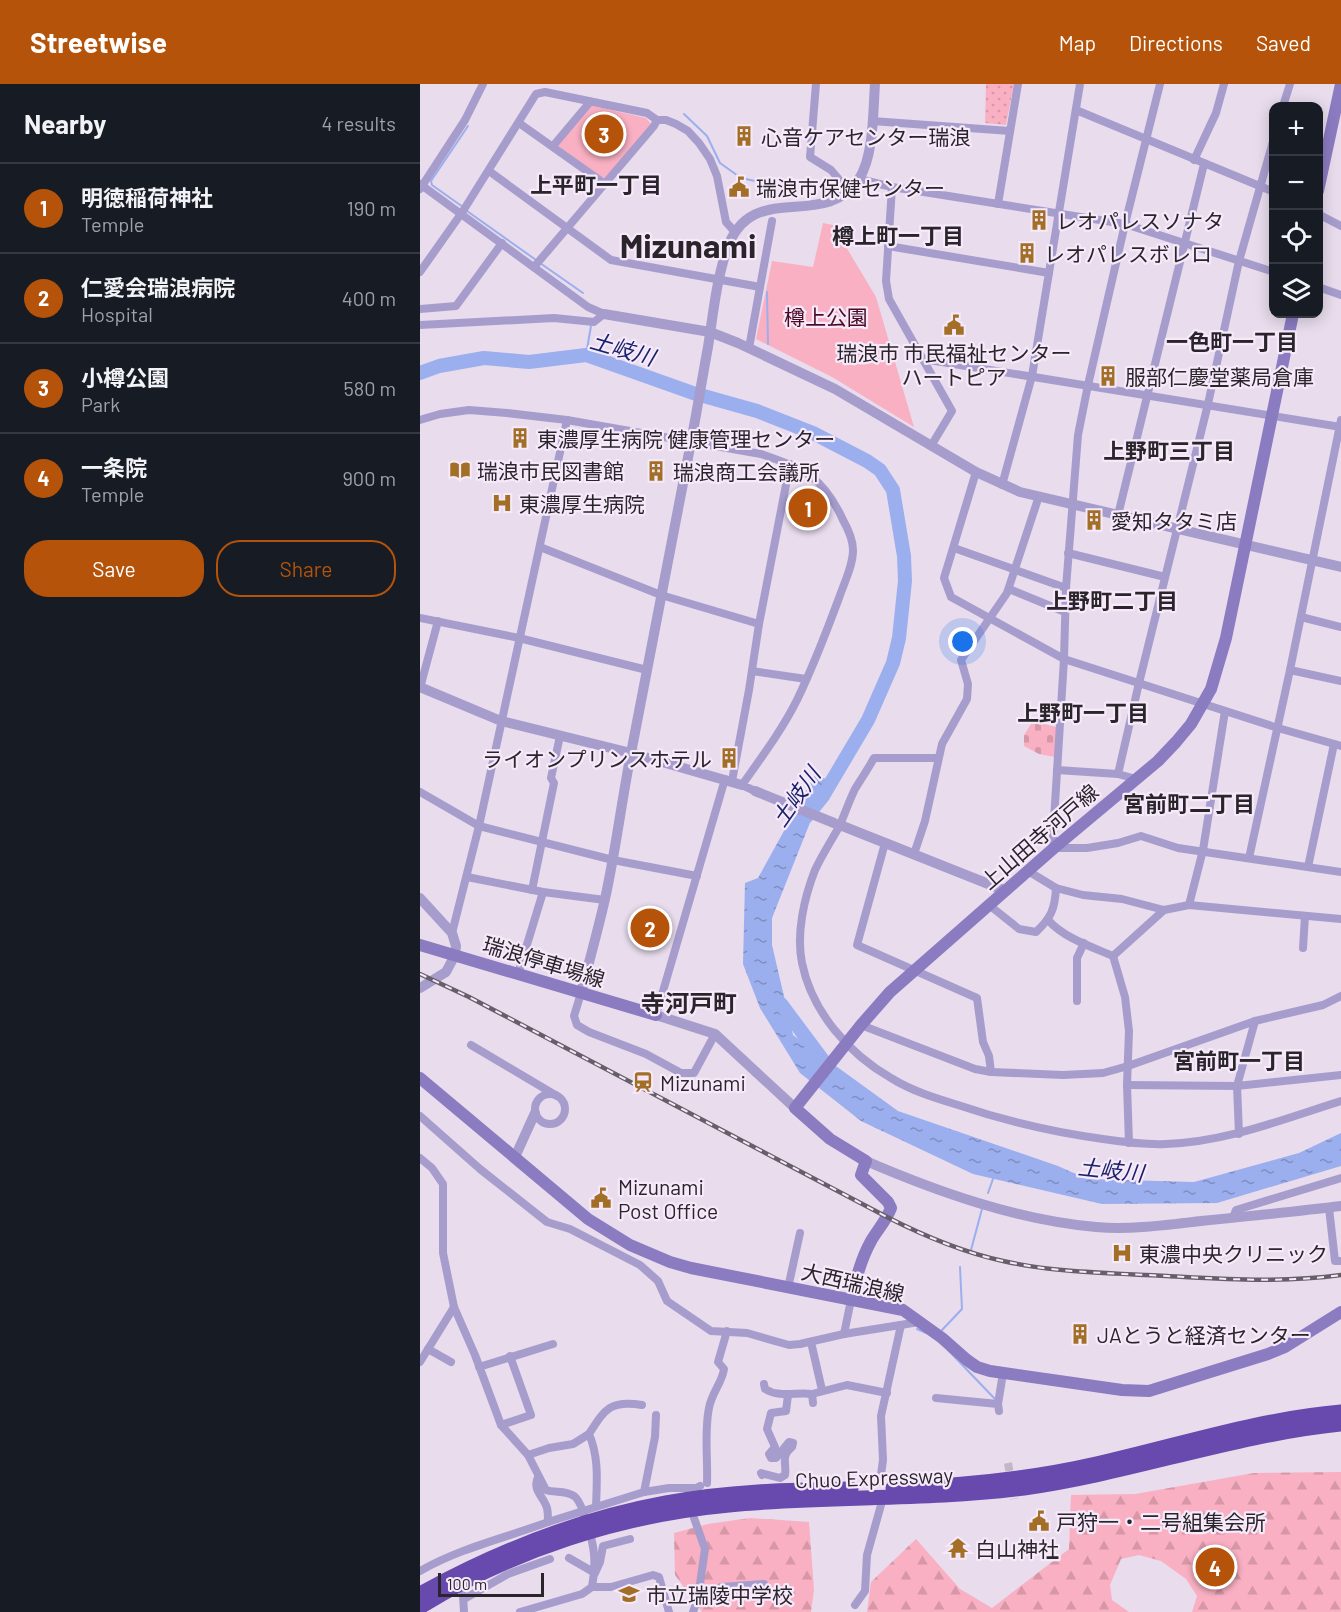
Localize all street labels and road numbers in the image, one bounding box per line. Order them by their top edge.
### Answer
street label: 上山田寺河戸線 [975,778,1103,894]
street label: 瑞浪停車場線 [480,931,608,991]
street label: 大西瑞浪線 [799,1258,907,1306]
street label: Chuo Expressway [794,1462,954,1492]

